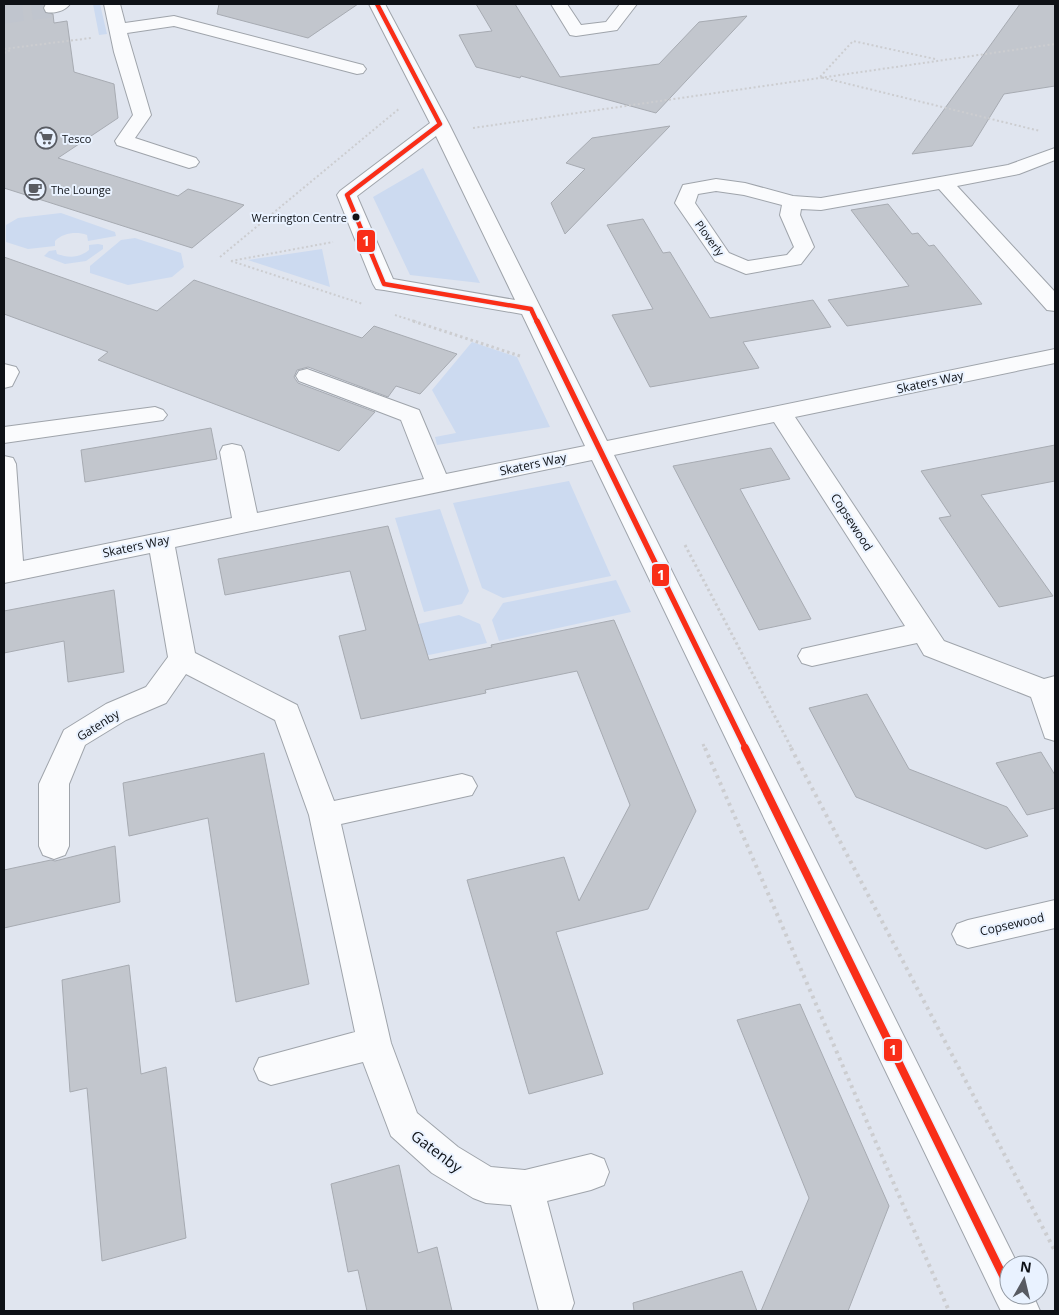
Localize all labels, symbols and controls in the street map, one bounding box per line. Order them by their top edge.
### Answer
supermarket icon: Tesco [34,126,58,150]
place label: Tesco [62,131,92,146]
cafe icon: The Lounge [23,177,47,201]
place label: The Lounge [51,182,111,197]
place label: Werrington Centre [252,210,347,225]
marker: Werrington Centre [351,212,361,222]
street label: Ploverly [692,217,728,259]
line badge: 1 [356,229,376,253]
text: 1 [362,231,370,250]
street label: Skaters Way [895,366,966,397]
street label: Skaters Way [498,448,569,479]
street label: Copsewood [827,490,877,554]
street label: Skaters Way [101,530,172,561]
line badge: 1 [651,563,670,587]
text: 1 [657,565,665,584]
street label: Gatenby [74,705,123,745]
street label: Copsewood [978,908,1046,940]
line badge: 1 [883,1038,903,1062]
text: 1 [889,1040,897,1059]
street label: Gatenby [407,1125,467,1177]
north arrow [999,1255,1049,1305]
text: N [1019,1256,1033,1277]

